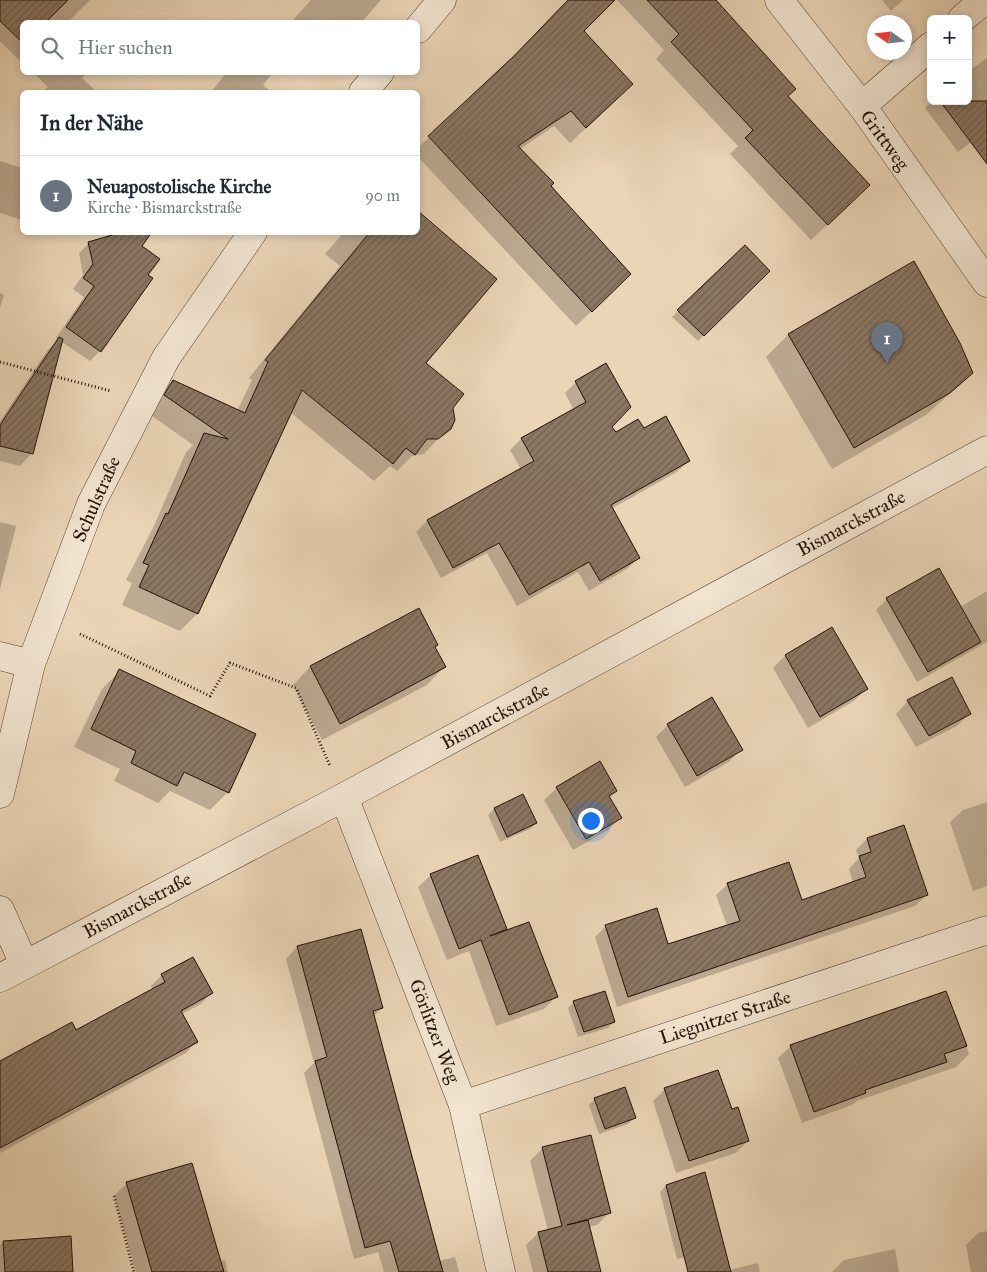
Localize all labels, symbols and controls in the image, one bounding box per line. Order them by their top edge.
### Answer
north arrow [867,15,912,60]
map controls [927,15,972,105]
button: + [927,15,972,60]
search box [20,20,420,75]
icon: search [38,34,66,62]
text: Hier suchen [78,36,172,59]
button: − [927,60,972,105]
street label: Grittweg [855,105,915,175]
text: In der Nähe [40,110,143,136]
text: Neuapostolische Kirche [87,175,271,198]
text: 1 [53,186,59,205]
text: 90 m [365,186,400,205]
text: Kirche · Bismarckstraße [87,198,242,217]
pin: 1 [871,322,903,363]
street label: Schulstraße [67,453,125,545]
street label: Bismarckstraße [793,485,909,561]
street label: Bismarckstraße [437,678,553,754]
your location [578,808,604,834]
street label: Bismarckstraße [79,867,195,943]
street label: Görlitzer Weg [404,976,465,1087]
street label: Liegnitzer Straße [657,985,794,1050]

